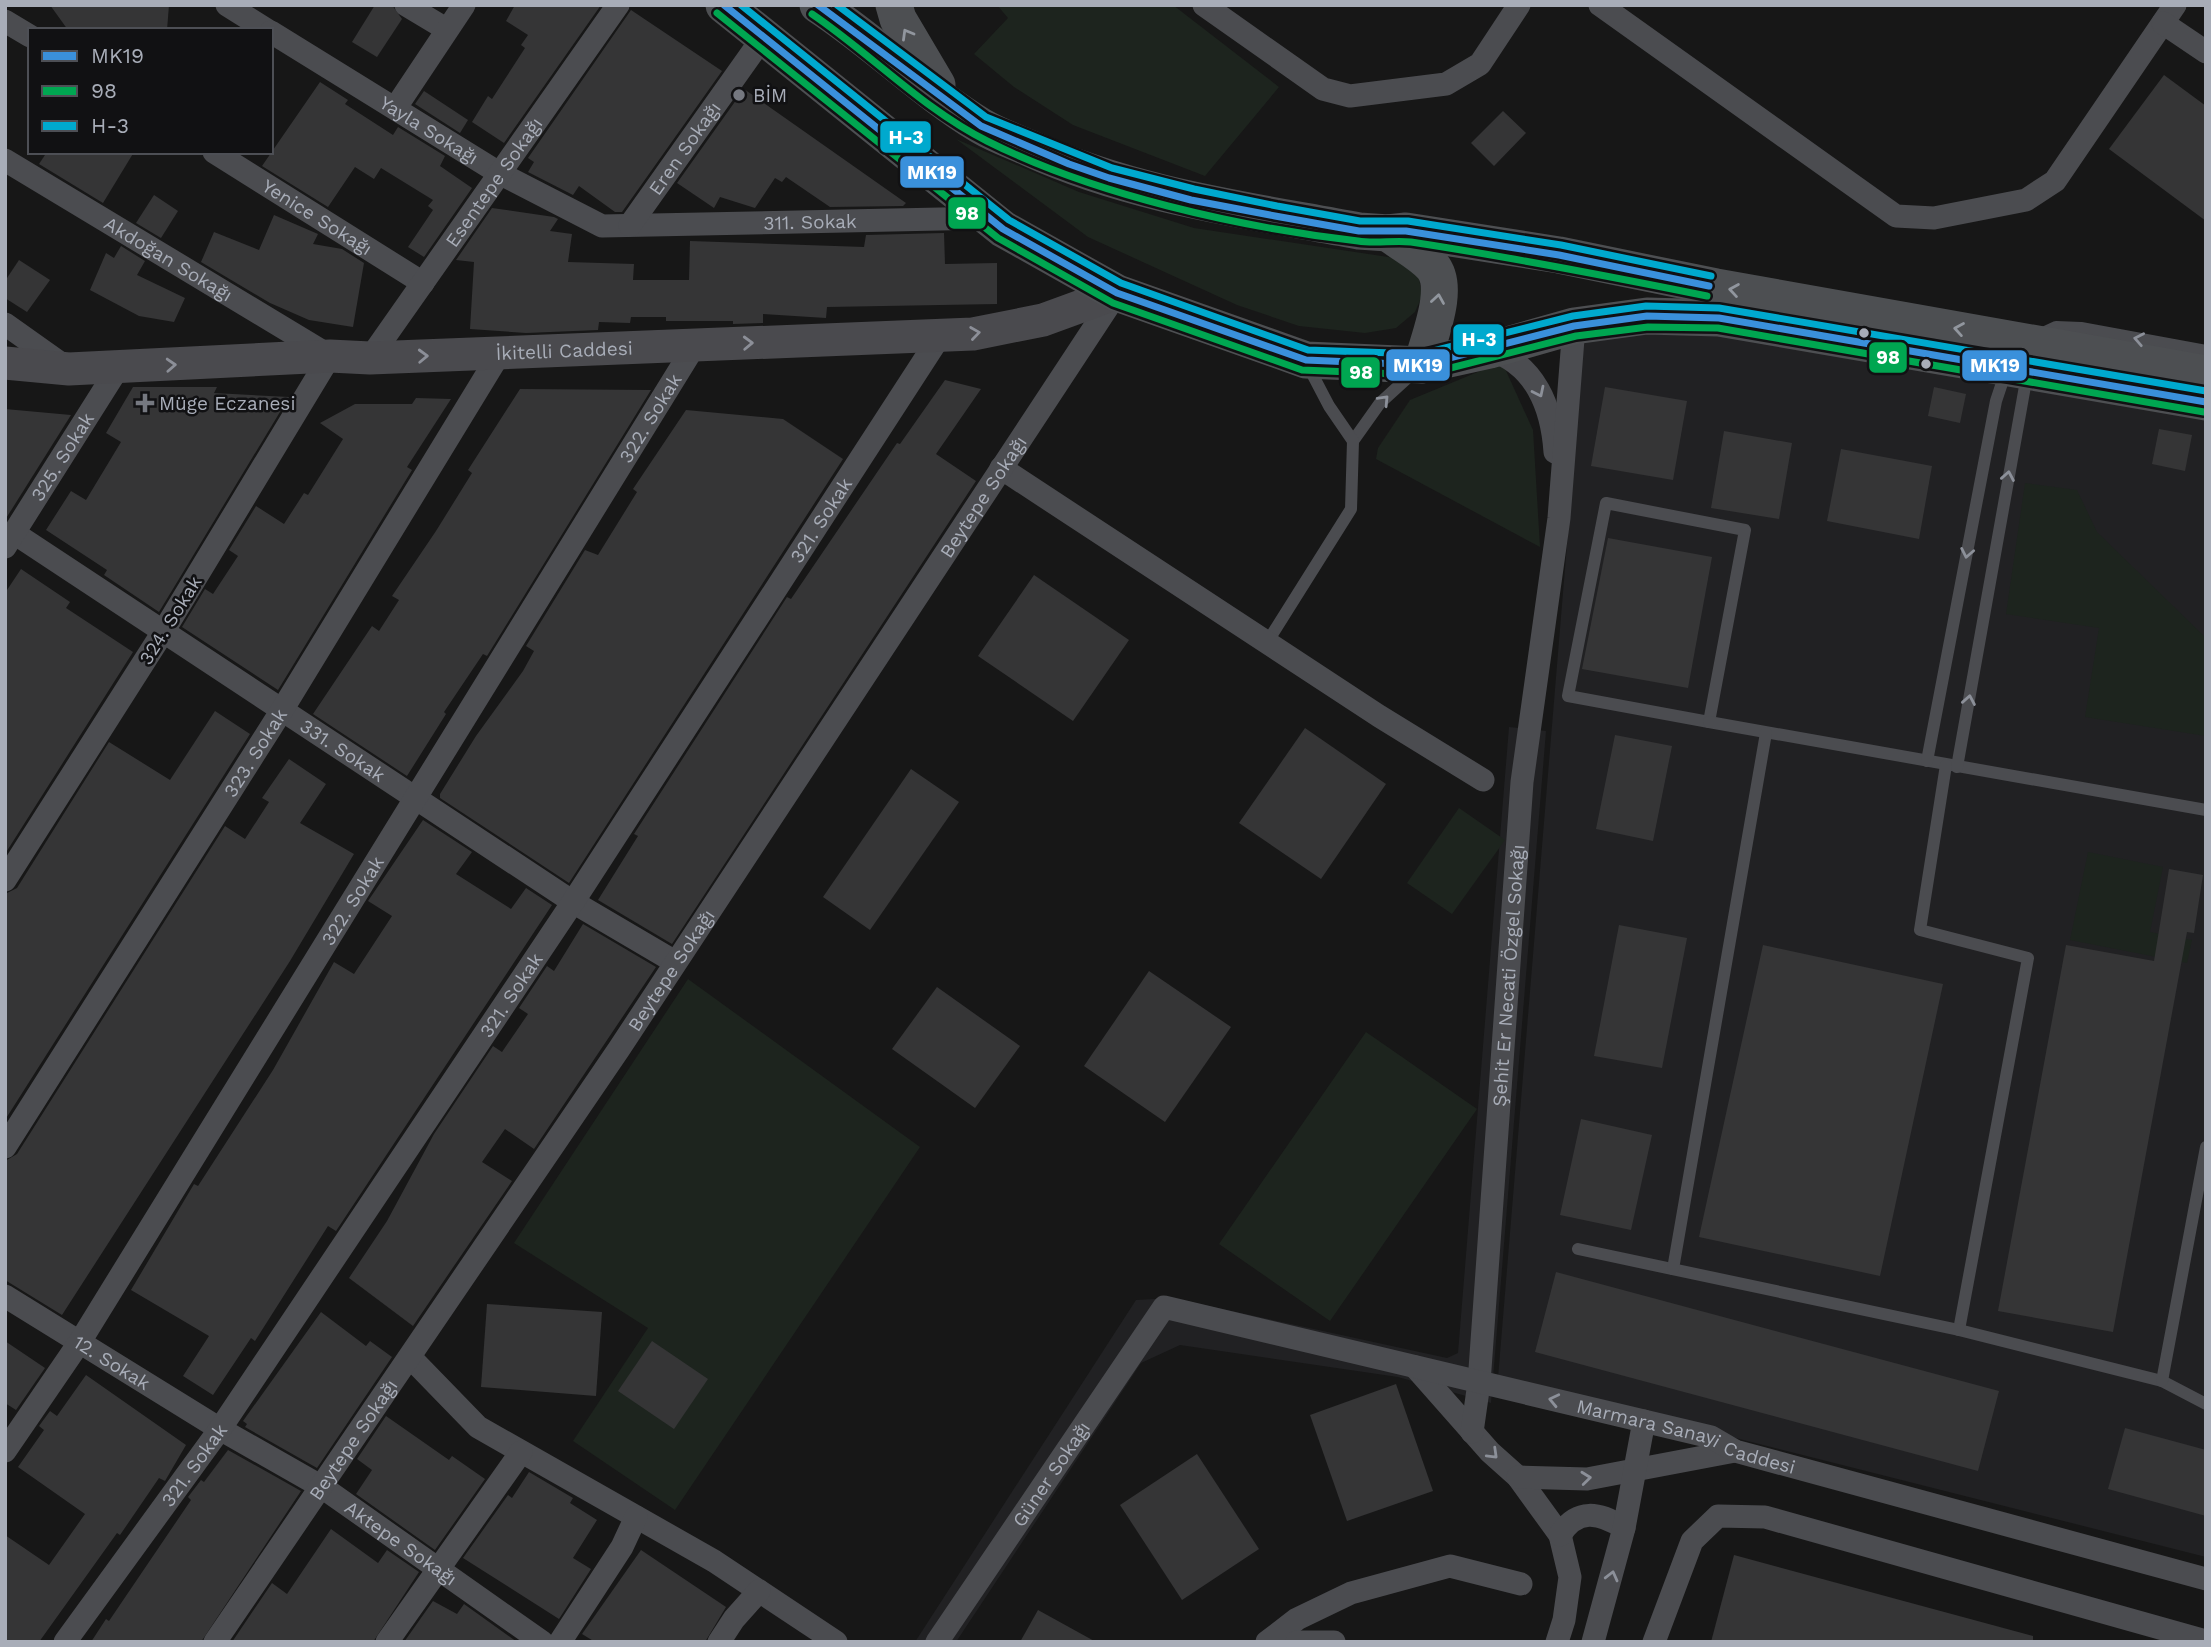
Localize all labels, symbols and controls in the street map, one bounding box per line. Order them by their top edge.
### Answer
legend [28,28,273,154]
one-way arrow [902,29,915,41]
text: MK19 [91,43,144,68]
text: 98 [91,78,117,103]
place label: BİM [753,84,787,107]
marker: BİM [731,87,747,103]
street label: Yayla Sokağı [375,91,483,169]
street label: Eren Sokağı [644,98,726,200]
text: H-3 [91,113,129,138]
street label: Esentepe Sokağı [441,113,547,252]
line badge: H-3 [879,120,932,154]
text: H-3 [889,126,923,149]
line badge: MK19 [899,155,965,189]
text: MK19 [907,161,957,184]
street label: Yenice Sokağı [258,174,376,260]
line badge: 98 [947,196,987,230]
text: 98 [955,202,979,225]
street label: 311. Sokak [763,210,857,235]
street label: Akdoğan Sokağı [100,212,237,307]
one-way arrow [1728,283,1740,298]
one-way arrow [1430,293,1445,305]
one-way arrow [1953,322,1965,337]
line badge: H-3 [1452,323,1505,356]
one-way arrow [969,326,981,341]
unlabelled marker [1857,326,1871,340]
text: H-3 [1462,328,1496,351]
one-way arrow [2133,332,2145,347]
one-way arrow [743,336,754,351]
street label: İkitelli Caddesi [495,337,633,365]
line badge: 98 [1868,341,1908,374]
text: 98 [1876,346,1900,369]
one-way arrow [418,348,429,364]
line badge: MK19 [1385,348,1451,382]
line badge: MK19 [1961,349,2028,382]
text: MK19 [1393,354,1443,377]
text: MK19 [1970,354,2020,377]
line badge: 98 [1340,356,1381,389]
one-way arrow [166,357,177,372]
unlabelled marker [1919,357,1933,371]
text: 98 [1349,361,1373,384]
street label: 322. Sokak [614,369,687,467]
one-way arrow [1531,385,1545,397]
place label: Müge Eczanesi [159,392,295,415]
marker: Müge Eczanesi [137,395,153,411]
one-way arrow [1376,395,1389,408]
street label: 325. Sokak [26,408,99,505]
street label: Beytepe Sokağı [935,432,1032,562]
one-way arrow [2000,470,2015,482]
street label: 321. Sokak [785,473,857,567]
one-way arrow [1960,547,1975,559]
street label: 324. Sokak [134,571,207,669]
one-way arrow [1961,694,1976,706]
street label: 323. Sokak [219,704,292,801]
street label: 331. Sokak [296,714,389,787]
street label: Şehit Er Necati Özgel Sokağı [1488,844,1529,1107]
street label: 322. Sokak [316,852,389,950]
street label: Beytepe Sokağı [623,905,720,1036]
street label: 321. Sokak [475,948,548,1042]
street label: 12. Sokak [69,1330,155,1395]
street label: Beytepe Sokağı [304,1375,403,1505]
one-way arrow [1548,1394,1560,1408]
street label: Marmara Sanayi Caddesi [1574,1394,1798,1479]
street label: Güner Sokağı [1008,1417,1095,1531]
street label: 321. Sokak [156,1419,232,1511]
one-way arrow [1485,1446,1498,1459]
one-way arrow [1581,1471,1592,1486]
street label: Aktepe Sokağı [340,1496,461,1591]
one-way arrow [1604,1570,1618,1582]

